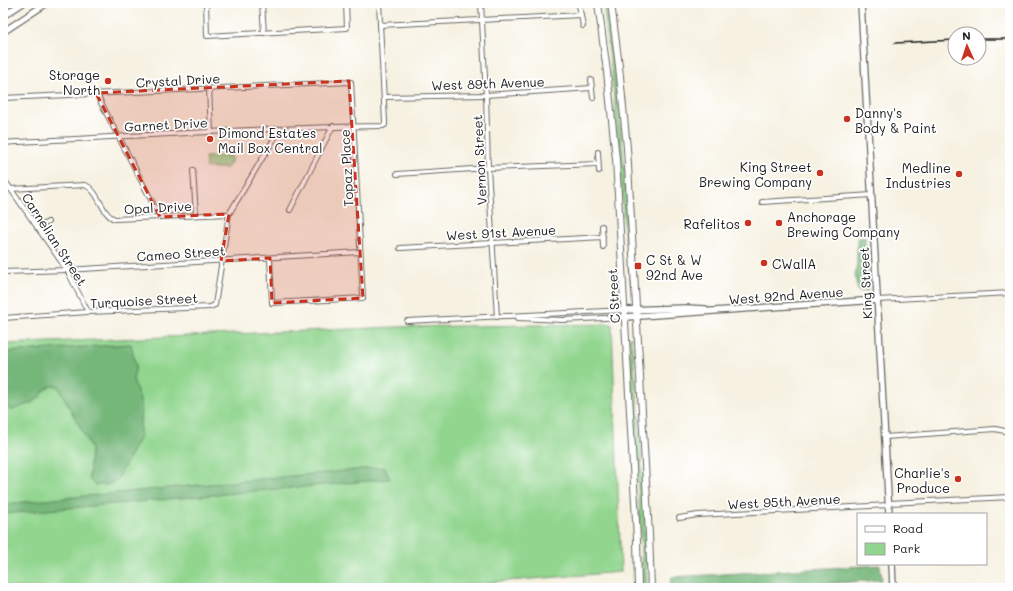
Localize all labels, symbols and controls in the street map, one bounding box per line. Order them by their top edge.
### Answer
north arrow [947,26,987,66]
text: N [962,28,971,43]
place label: Storage North [49,66,100,98]
street label: Crystal Drive [135,69,221,91]
street label: West 89th Avenue [431,73,545,93]
marker: Storage North [103,76,113,86]
place label: Danny's Body & Paint [855,104,937,136]
street label: Garnet Drive [124,113,208,135]
street label: Vernon Street [468,114,490,206]
marker: Danny's Body & Paint [842,114,852,124]
place label: Dimond Estates Mail Box Central [218,124,323,156]
street label: Topaz Place [335,129,357,207]
marker: Dimond Estates Mail Box Central [205,134,215,144]
place label: King Street Brewing Company [699,158,812,190]
place label: Medline Industries [886,159,951,191]
marker: King Street Brewing Company [815,168,825,178]
marker: Medline Industries [954,169,964,179]
street label: Carnelian Street [19,189,91,289]
street label: Opal Drive [124,197,192,217]
place label: Anchorage Brewing Company [787,208,900,240]
place label: Rafelitos [683,215,740,232]
marker: Rafelitos [743,218,753,228]
marker: Anchorage Brewing Company [774,218,784,228]
street label: West 91st Avenue [445,221,557,243]
street label: Cameo Street [136,241,226,265]
street label: King Street [855,246,875,319]
place label: C St & W 92nd Ave [646,251,703,283]
place label: CWallA [772,255,816,272]
marker: CWallA [759,258,769,268]
marker: C St & W 92nd Ave [633,261,643,271]
street label: C Street [603,268,623,324]
street label: West 92nd Avenue [728,283,844,307]
street label: Turquoise Street [90,289,199,311]
place label: Charlie's Produce [894,464,950,496]
marker: Charlie's Produce [953,474,963,484]
street label: West 95th Avenue [727,490,841,512]
legend [857,513,987,565]
text: Road [893,520,923,536]
text: Park [893,540,920,556]

